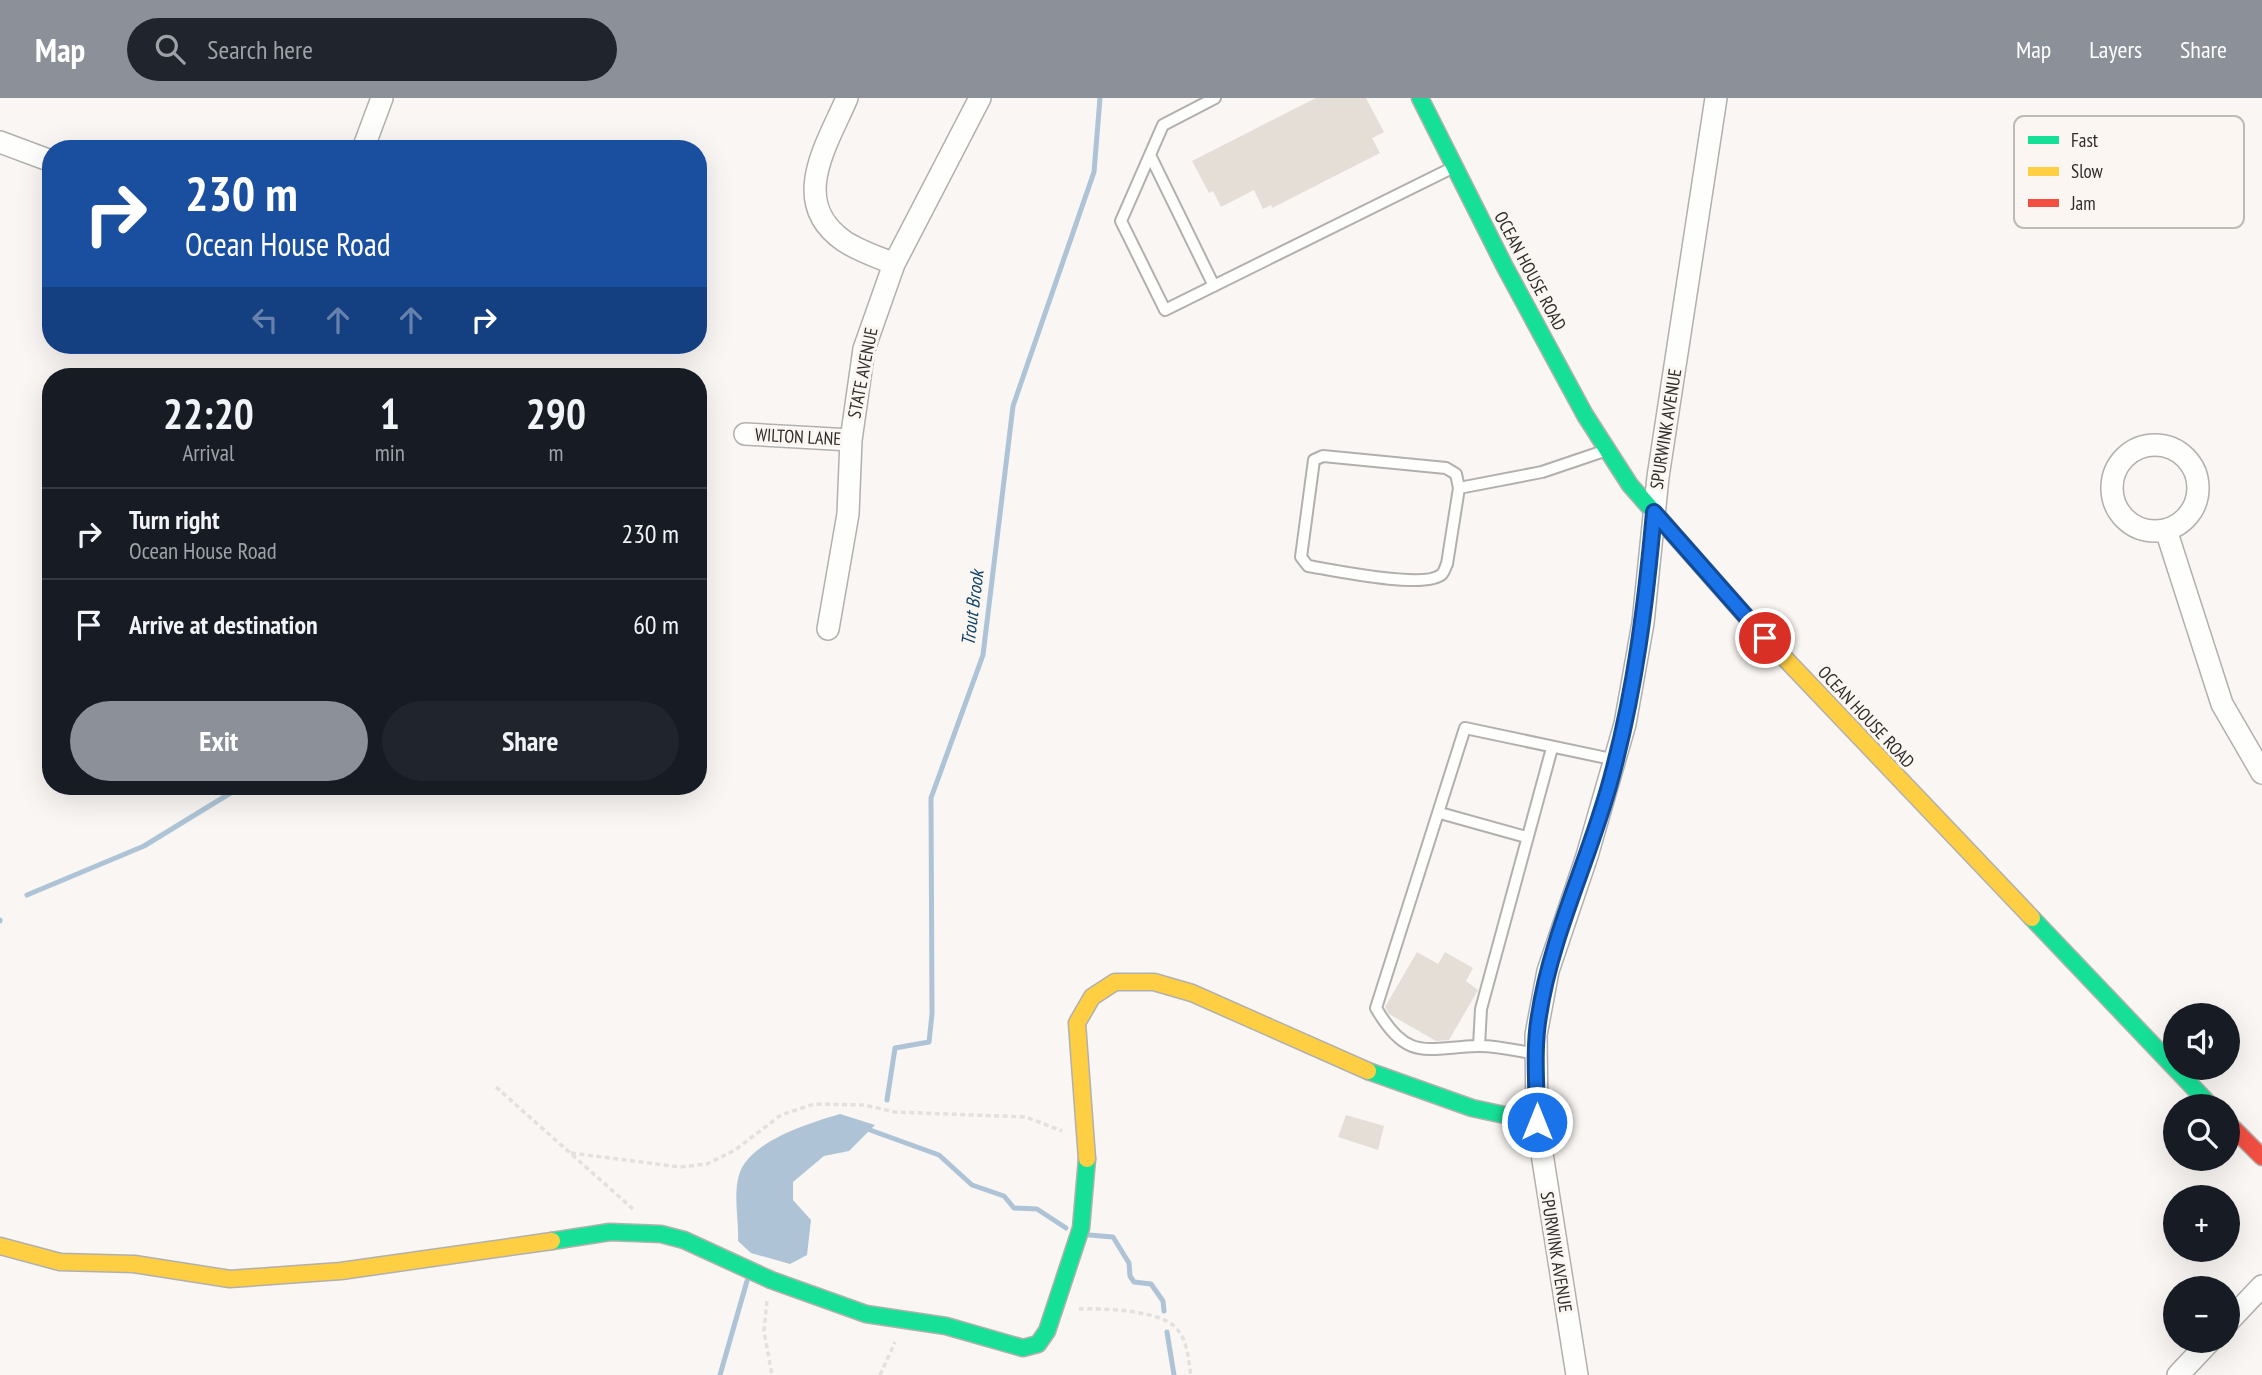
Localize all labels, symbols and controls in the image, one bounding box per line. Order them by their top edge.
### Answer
search box [127,18,617,81]
text: Map [35,28,85,71]
icon: search [151,30,189,68]
text: Search here [207,33,313,66]
text: Map [2016,34,2051,65]
text: Layers [2089,34,2142,65]
text: Share [2180,34,2227,65]
legend [2014,116,2244,228]
text: Fast [2071,128,2099,152]
text: Slow [2071,159,2104,183]
text: 230 m [185,161,298,225]
icon: right [70,168,161,259]
text: Jam [2070,191,2096,215]
street label: OCEAN HOUSE ROAD [1489,207,1571,334]
text: Ocean House Road [185,223,391,265]
icon: left [246,301,284,339]
icon: ahead [319,301,357,339]
icon: ahead [392,301,430,339]
icon: right [465,301,503,339]
street label: STATE AVENUE [842,326,883,420]
street label: SPURWINK AVENUE [1645,367,1686,491]
text: 22:20 [163,386,254,441]
text: 1 [380,386,400,441]
text: 290 [526,386,586,441]
street label: WILTON LANE [754,423,842,450]
text: Arrival [182,438,234,467]
text: min [375,438,405,467]
text: m [548,438,563,467]
text: Turn right [129,503,220,536]
icon: right [70,515,108,553]
text: 230 m [621,517,679,550]
text: Ocean House Road [129,536,277,565]
water label: Trout Brook [955,566,989,647]
icon: arrive [70,606,108,644]
text: Arrive at destination [129,608,318,641]
text: 60 m [633,608,679,641]
pin [1735,608,1795,668]
icon: arrive [1746,619,1784,657]
street label: OCEAN HOUSE ROAD [1813,661,1920,773]
button: Exit [70,701,368,781]
button: Share [382,701,679,781]
map controls [2163,1003,2240,1353]
button: sound [2163,1003,2240,1080]
position arrow [1500,1085,1574,1159]
button: search [2163,1094,2240,1171]
button: + [2163,1185,2240,1262]
street label: SPURWINK AVENUE [1536,1190,1577,1314]
button: − [2163,1276,2240,1353]

